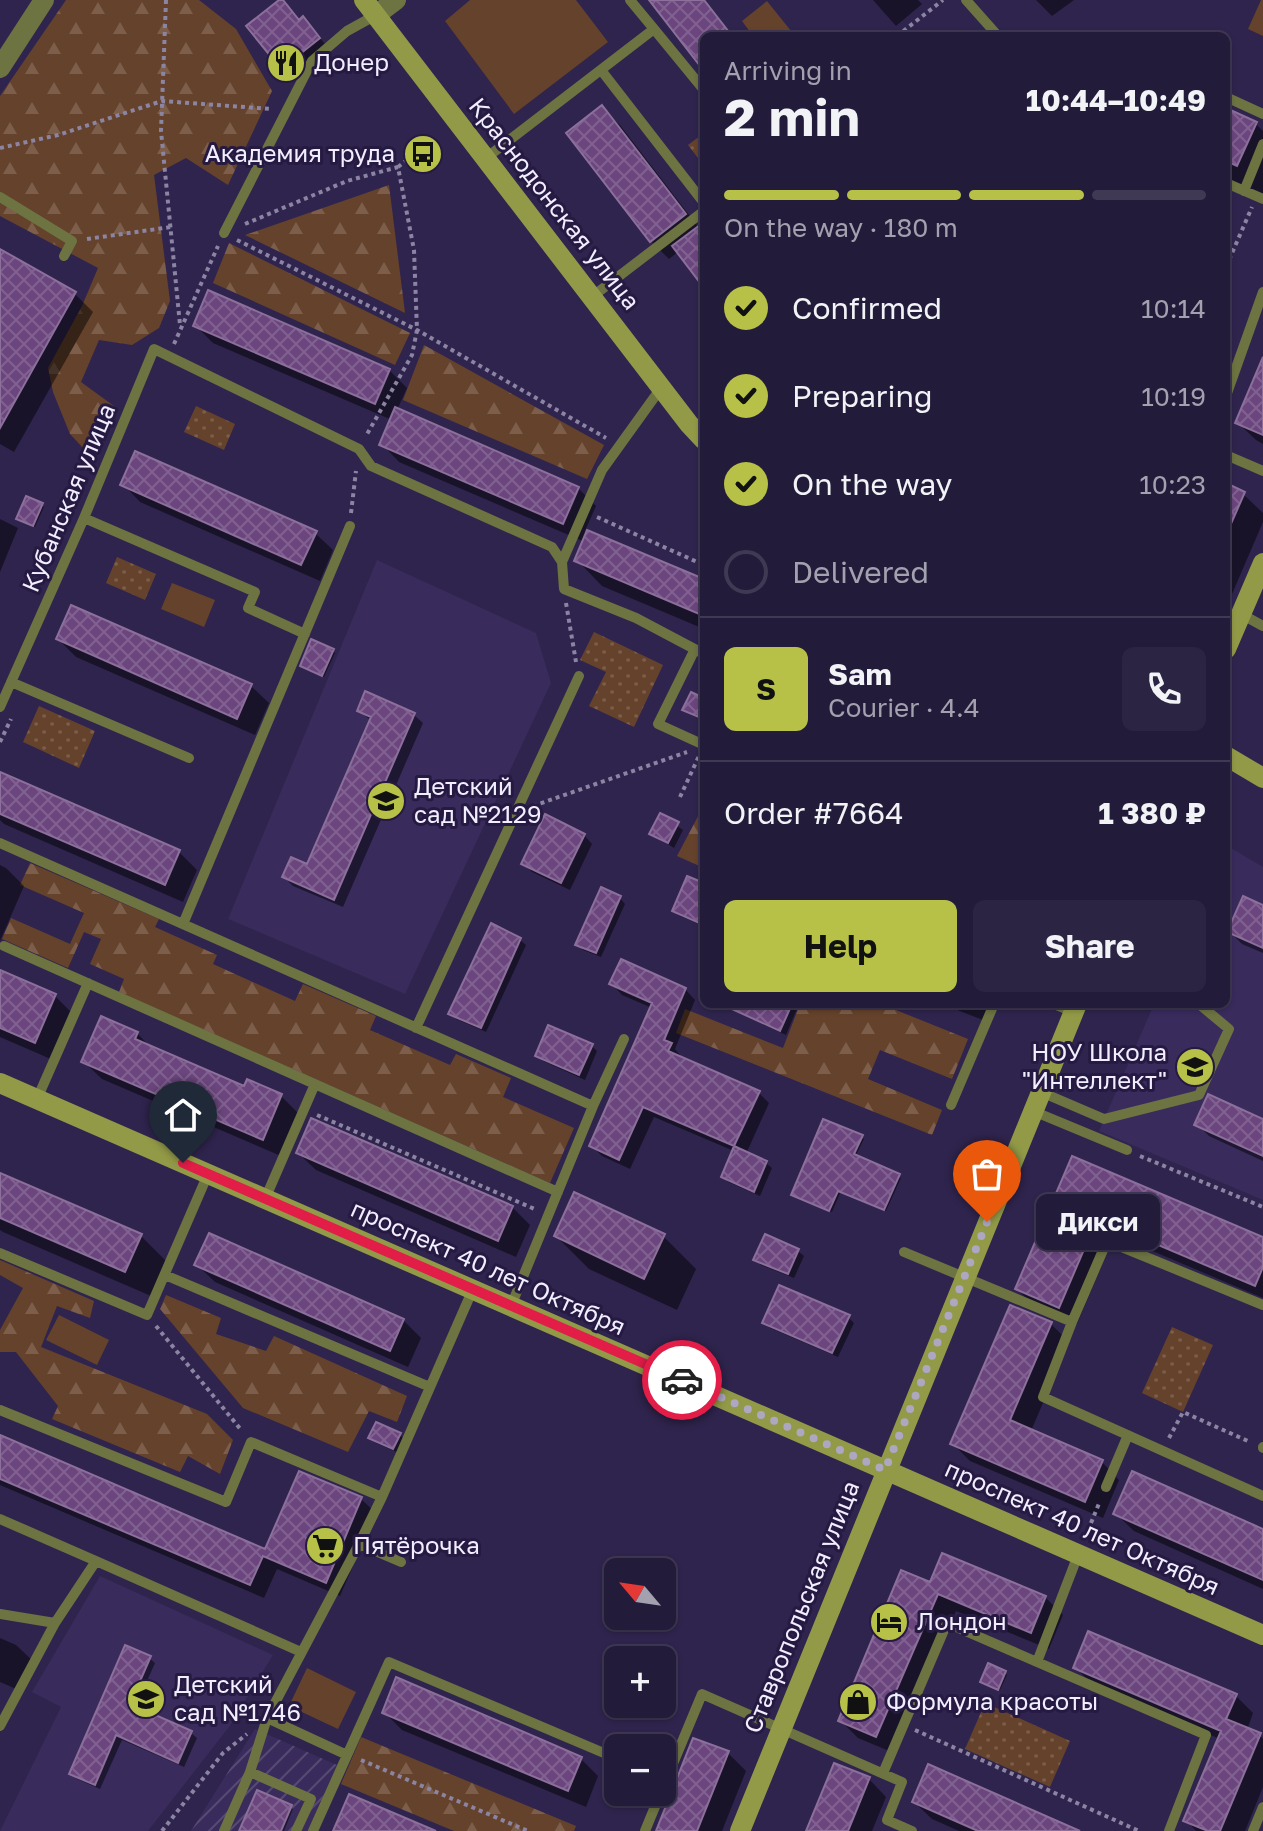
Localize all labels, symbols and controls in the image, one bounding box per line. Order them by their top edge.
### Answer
restaurant icon: Донер [265,42,307,84]
place label: Донер [314,47,389,76]
text: Arriving in [724,55,852,86]
text: 10:44–10:49 [1026,82,1206,118]
text: 2 min [724,85,860,147]
street label: Краснодонская улица [463,91,647,315]
bus stop icon: Академия труда [402,133,444,175]
place label: Академия труда [205,138,395,167]
text: On the way · 180 m [724,212,958,243]
icon: check [724,286,768,330]
text: Confirmed [792,290,942,326]
text: 10:14 [1141,293,1206,324]
icon: check [724,374,768,418]
text: Preparing [792,378,933,414]
text: 10:19 [1141,381,1206,412]
street label: Кубанская улица [15,399,120,596]
icon: check [724,462,768,506]
text: On the way [792,466,952,502]
text: 10:23 [1139,469,1206,500]
text: Delivered [792,554,929,590]
button: phone [1122,647,1206,731]
text: Sam [828,656,892,692]
text: S [756,671,776,707]
text: Courier · 4.4 [828,692,980,723]
place label: Детский сад №2129 [414,771,541,828]
school or university icon: Детский сад №2129 [365,780,407,822]
text: Order #7664 [724,795,904,831]
text: 1 380 ₽ [1098,795,1206,831]
button: Help [724,900,957,992]
button: Share [973,900,1206,992]
place label: НОУ Школа "Интеллект" [1022,1037,1167,1094]
school or university icon: НОУ Школа "Интеллект" [1174,1046,1216,1088]
pin [149,1081,217,1163]
icon: home [161,1093,205,1137]
pin [953,1140,1021,1222]
icon: bag [965,1152,1009,1196]
street label: проспект 40 лет Октября [347,1193,630,1340]
callout: Дикси [1035,1194,1159,1250]
text: Дикси [1058,1206,1138,1237]
courier [642,1340,722,1420]
icon: car [660,1358,704,1402]
street label: проспект 40 лет Октября [941,1453,1224,1600]
street label: Ставропольская улица [737,1476,865,1737]
supermarket icon: Пятёрочка [304,1525,346,1567]
place label: Пятёрочка [353,1530,480,1559]
north arrow [604,1558,676,1630]
map controls [604,1558,676,1806]
hotel icon: Лондон [868,1601,910,1643]
place label: Лондон [917,1606,1007,1635]
button: + [604,1646,676,1718]
place label: Детский сад №1746 [174,1669,301,1726]
school or university icon: Детский сад №1746 [125,1678,167,1720]
shop icon: Формула красоты [837,1681,879,1723]
place label: Формула красоты [886,1686,1098,1715]
button: − [604,1734,676,1806]

